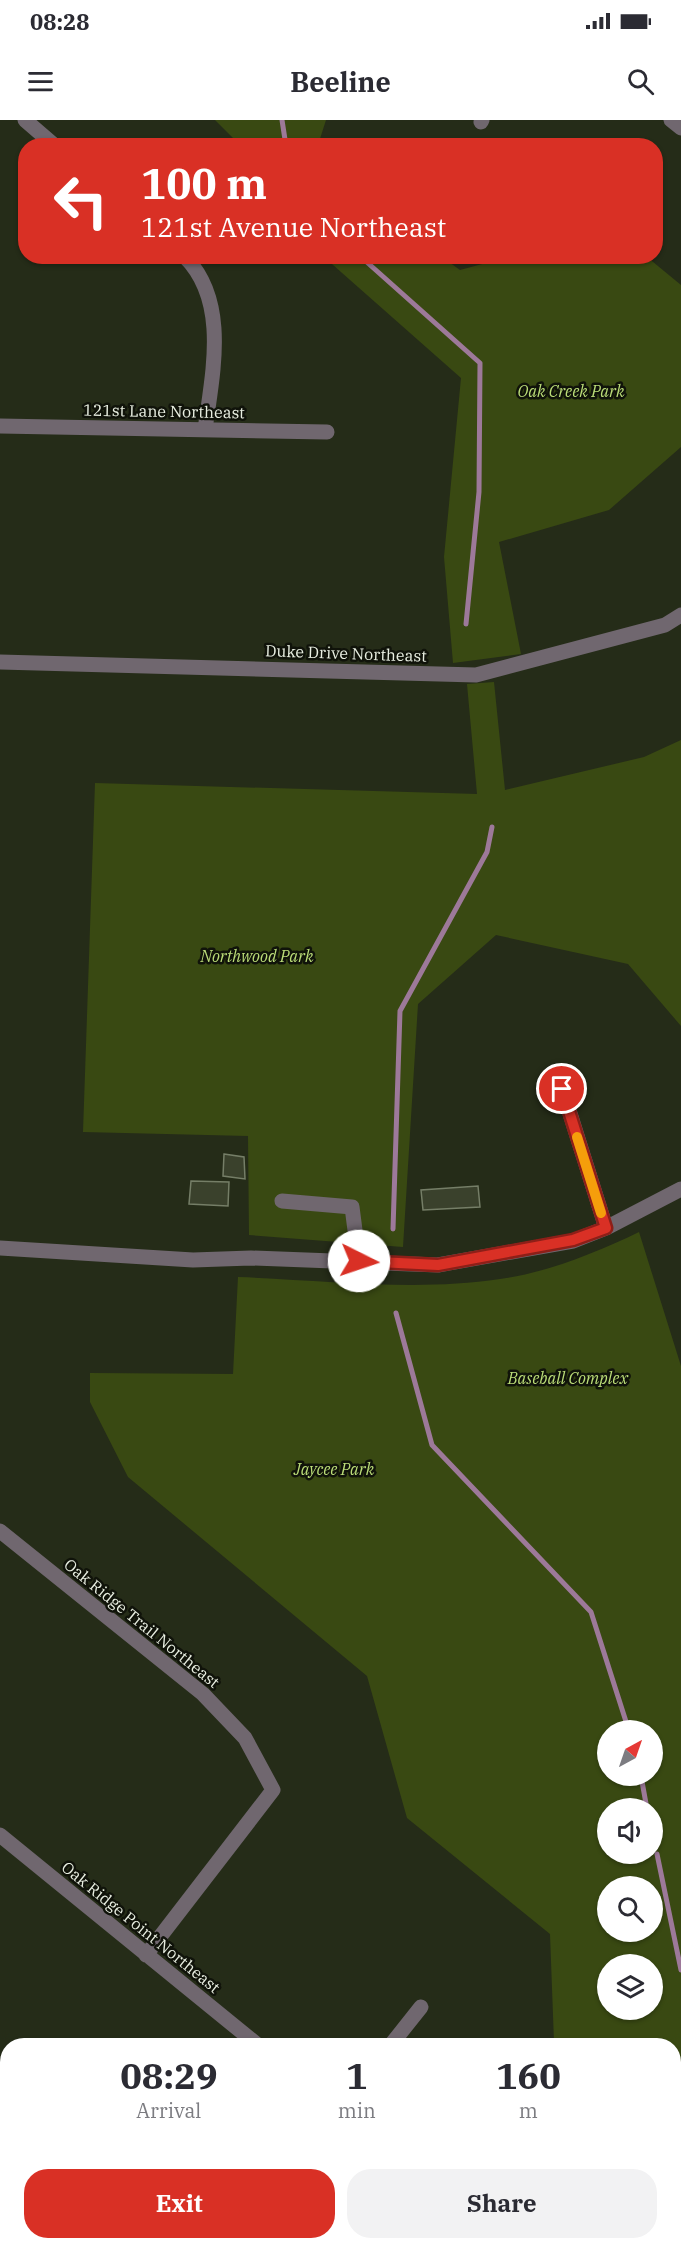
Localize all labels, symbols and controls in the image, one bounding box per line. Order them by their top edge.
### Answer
text: 08:28 [30,7,89,36]
text: Beeline [290,64,391,99]
icon: menu [24,65,57,98]
icon: search [624,65,657,98]
text: 100 m [141,156,267,211]
icon: left [42,162,120,240]
text: 121st Avenue Northeast [141,209,446,244]
park label: Oak Creek Park [517,381,625,401]
street label: 121st Lane Northeast [83,400,245,422]
street label: Duke Drive Northeast [265,640,428,666]
park label: Northwood Park [200,946,314,966]
pin [536,1063,587,1114]
icon: arrive [545,1072,578,1105]
position arrow [327,1229,391,1293]
park label: Baseball Complex [507,1368,629,1388]
park label: Jaycee Park [293,1459,375,1479]
street label: Oak Ridge Trail Northeast [60,1554,224,1692]
north arrow [597,1720,663,1786]
map controls [597,1720,663,2020]
button: sound [597,1798,663,1864]
street label: Oak Ridge Point Northeast [58,1857,225,1997]
button: search [597,1876,663,1942]
button: layers [597,1954,663,2020]
text: 08:29 [120,2052,217,2099]
text: 1 [346,2052,368,2099]
text: 160 [496,2052,561,2099]
text: Arrival [136,2097,201,2124]
text: min [338,2097,376,2124]
text: m [519,2097,538,2124]
button: Exit [24,2169,335,2238]
button: Share [347,2169,657,2238]

